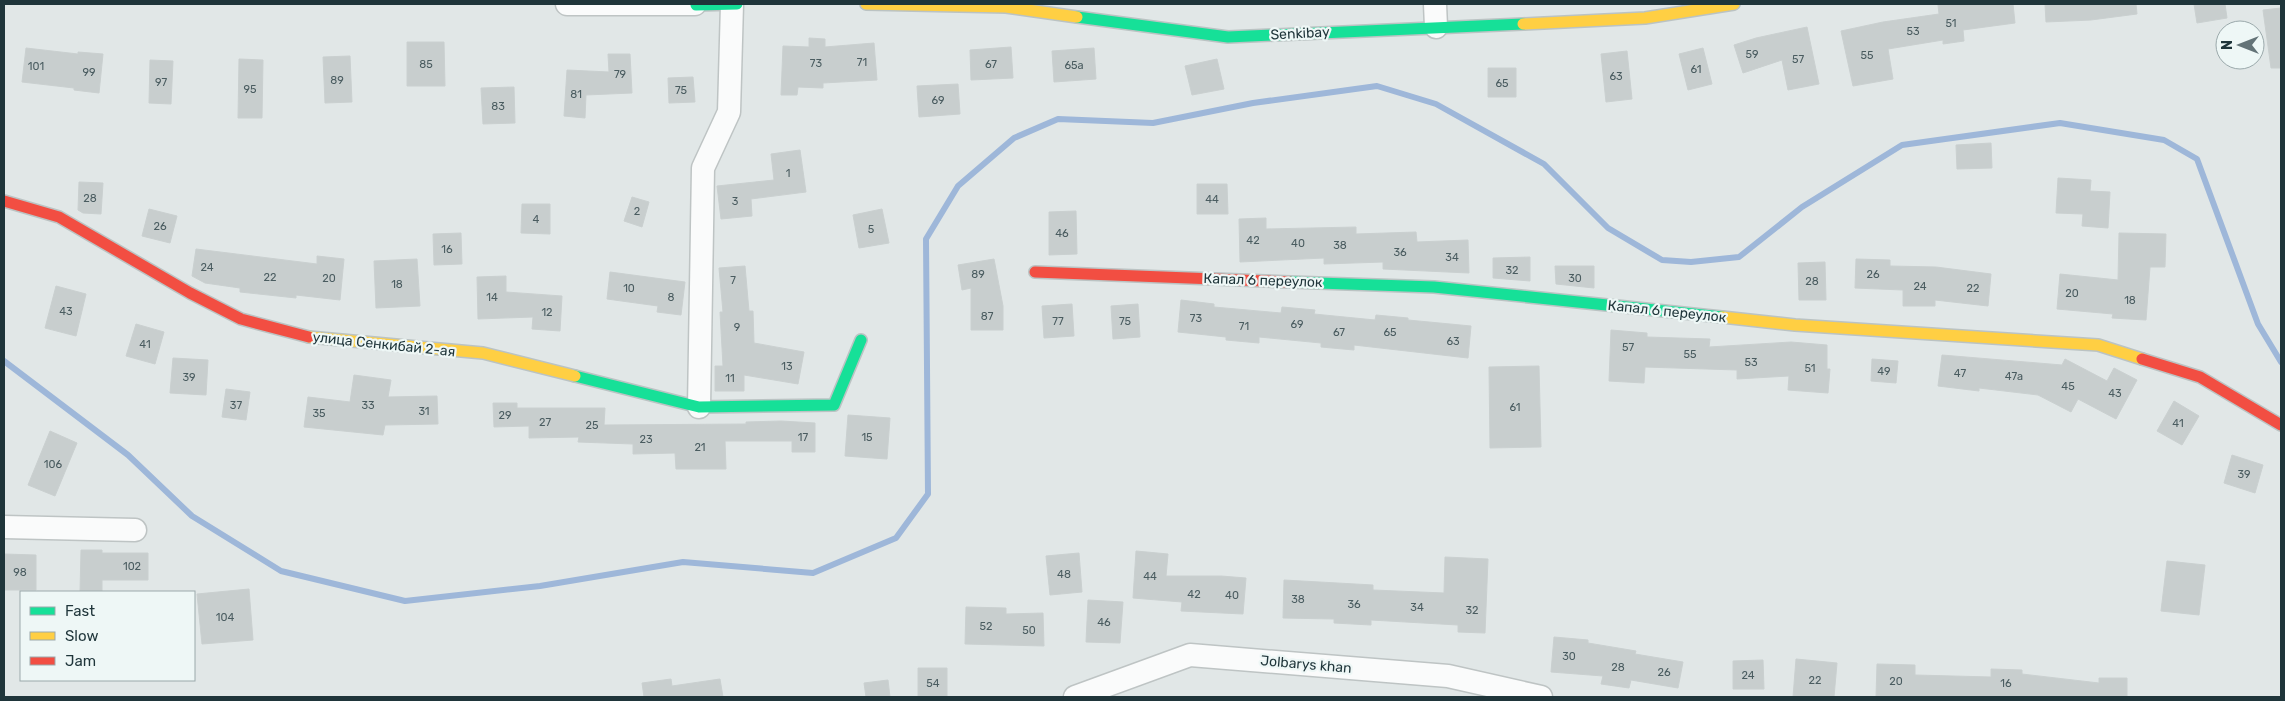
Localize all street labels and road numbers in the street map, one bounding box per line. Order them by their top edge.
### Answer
street label: Senkibay [1270,23,1330,44]
street label: Капал 6 переулок [1203,270,1323,291]
street label: Капал 6 переулок [1607,297,1728,326]
street label: улица Сенкибай 2-ая [312,329,456,360]
street label: Jolbarys khan [1260,652,1352,677]

